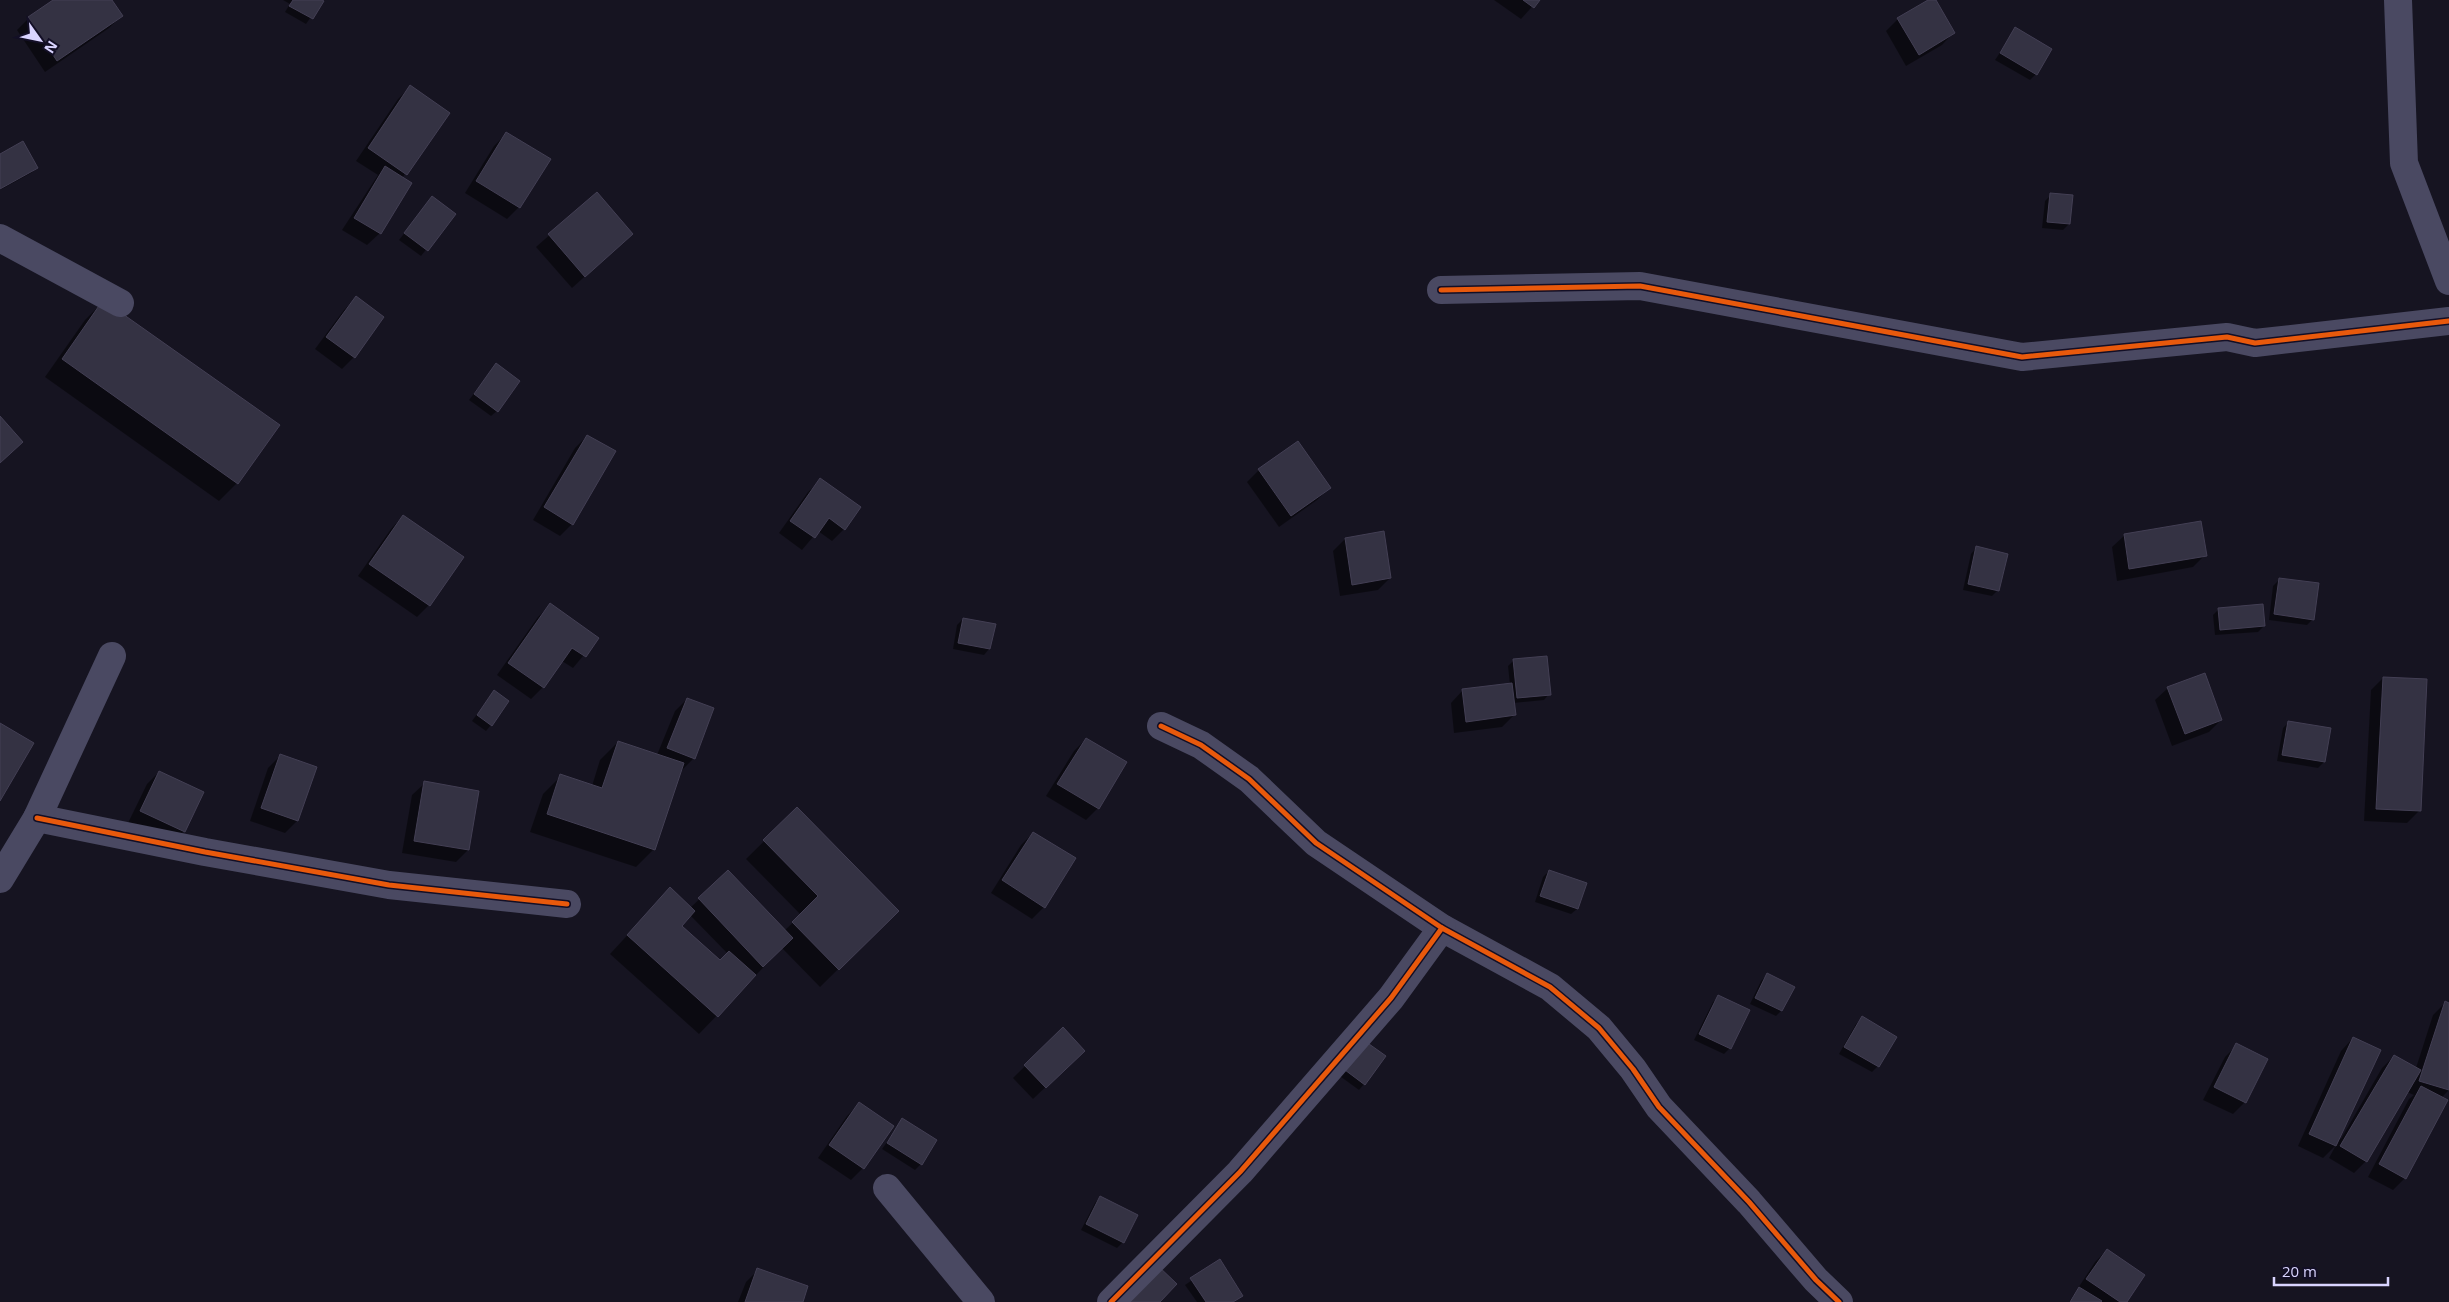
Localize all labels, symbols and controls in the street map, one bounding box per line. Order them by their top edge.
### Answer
north arrow [15,15,65,65]
text: N [40,37,62,57]
scale bar [2274,1254,2388,1286]
text: 20 m [2282,1261,2317,1281]

